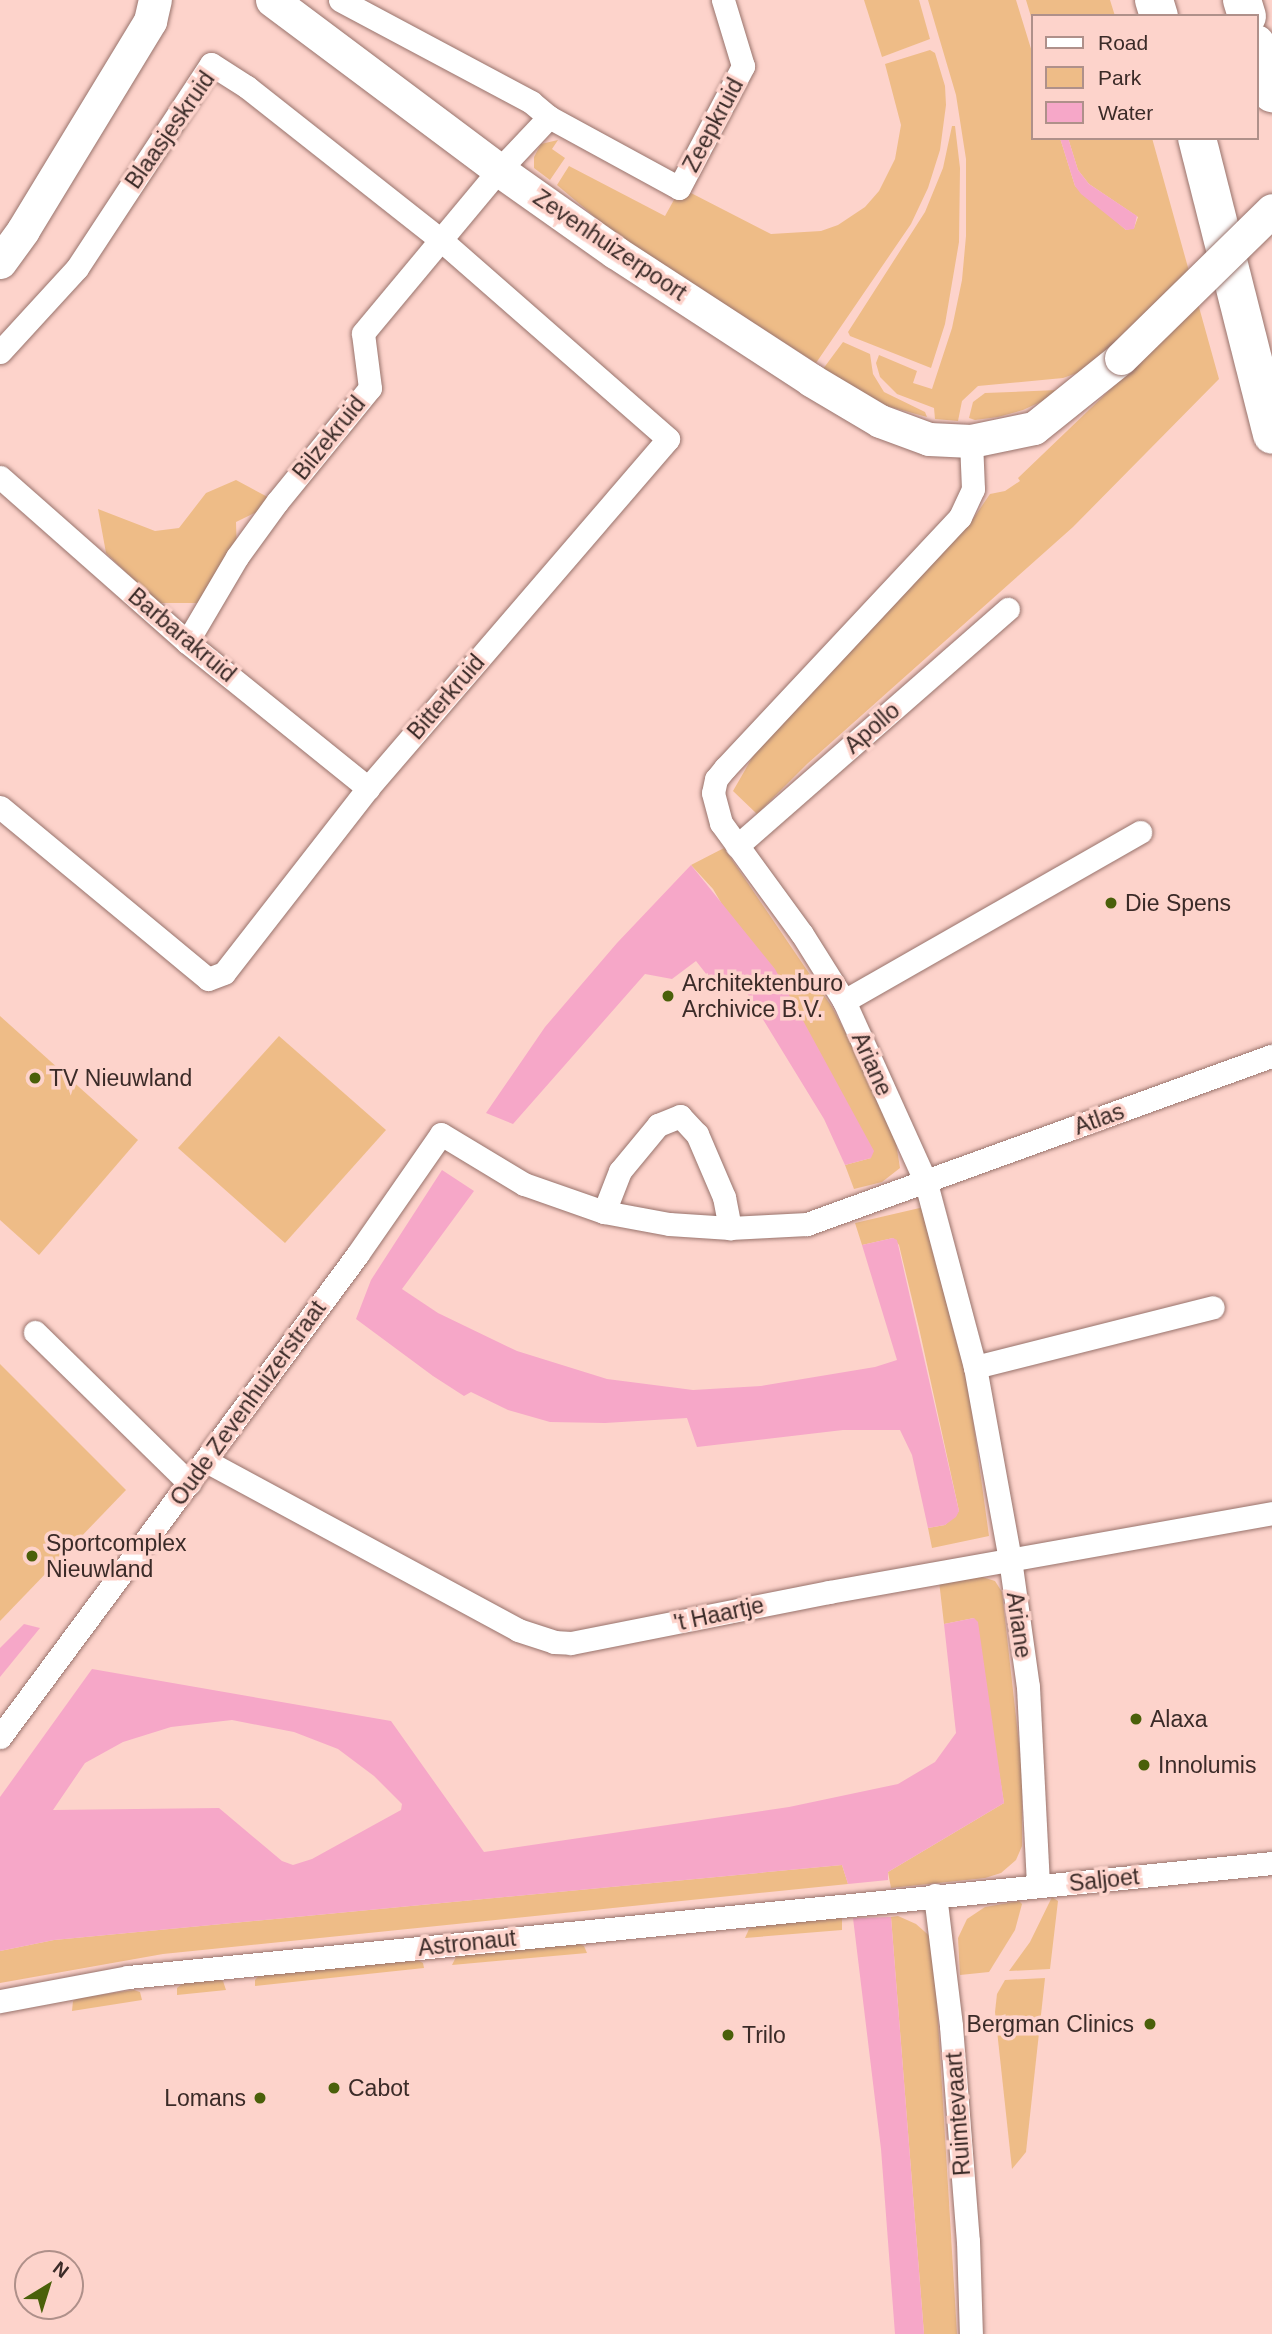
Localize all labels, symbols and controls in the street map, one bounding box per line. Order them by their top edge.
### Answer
legend [1030,14,1258,140]
text: Road [1098,31,1148,54]
street label: Blaasjeskruid [119,66,221,194]
text: Park [1098,66,1141,89]
street label: Zeepkruid [677,73,749,177]
text: Water [1098,101,1153,124]
street label: Zevenhuizerpoort [528,184,692,306]
street label: Bilzekruid [287,391,371,485]
street label: Barbarakruid [123,582,241,688]
street label: Bitterkruid [402,649,490,745]
street label: Apollo [839,697,905,759]
place label: Die Spens [1125,889,1231,917]
marker: Die Spens [1103,895,1119,911]
place label: Architektenburo Archivice B.V. [682,969,843,1023]
marker: Architektenburo Archivice B.V. [660,988,676,1004]
street label: Ariane [846,1028,898,1100]
place label: TV Nieuwland [49,1064,192,1092]
marker: TV Nieuwland [27,1070,43,1086]
street label: Atlas [1070,1097,1128,1141]
street label: Oude Zevenhuizerstraat [164,1295,332,1511]
place label: Sportcomplex Nieuwland [46,1529,187,1583]
marker: Sportcomplex Nieuwland [24,1548,40,1564]
street label: Ariane [1001,1590,1037,1660]
street label: 't Haartje [671,1591,767,1637]
place label: Alaxa [1150,1705,1208,1733]
marker: Alaxa [1128,1711,1144,1727]
place label: Innolumis [1158,1751,1256,1779]
marker: Innolumis [1136,1757,1152,1773]
street label: Saljoet [1068,1863,1140,1897]
street label: Astronaut [417,1924,517,1962]
place label: Bergman Clinics [967,2010,1134,2038]
marker: Bergman Clinics [1140,2014,1160,2034]
place label: Trilo [742,2021,786,2049]
marker: Trilo [720,2027,736,2043]
street label: Ruimtevaart [940,2051,976,2177]
place label: Cabot [348,2074,409,2102]
marker: Cabot [326,2080,342,2096]
place label: Lomans [164,2084,246,2112]
marker: Lomans [252,2090,268,2106]
north arrow [14,2250,84,2320]
text: N [49,2257,73,2282]

